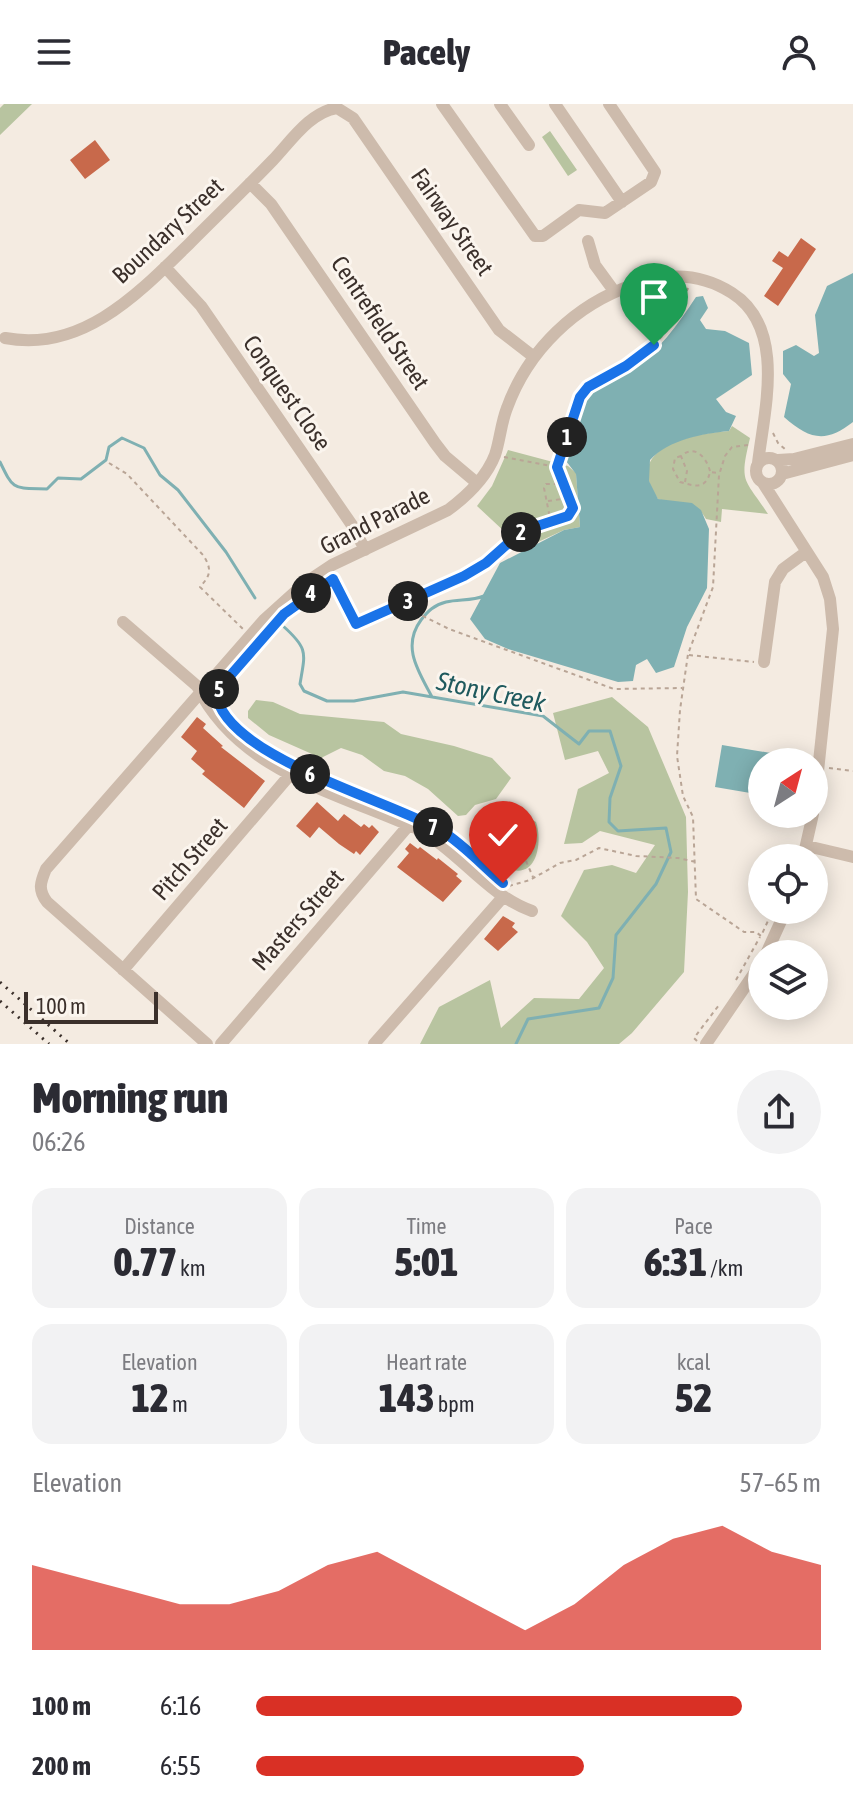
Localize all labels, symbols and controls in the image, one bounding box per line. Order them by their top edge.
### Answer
icon: menu [32,30,76,74]
icon: person [777,30,821,74]
text: Pacely [383,31,470,73]
street label: Fairway Street [406,163,499,280]
street label: Boundary Street [107,173,229,289]
street label: Centrefield Street [326,251,435,394]
pin [620,263,688,345]
icon: arrive [632,275,676,319]
street label: Conquest Close [238,330,337,455]
pin: 1 [547,417,587,457]
text: 1 [562,424,572,450]
street label: Grand Parade [316,481,434,560]
pin: 2 [501,512,541,552]
text: 2 [516,519,526,545]
pin: 4 [291,573,331,613]
text: 4 [306,580,316,606]
pin: 3 [388,581,428,621]
text: 3 [403,588,413,614]
water label: Stony Creek [433,666,549,718]
pin: 5 [199,669,239,709]
text: 5 [214,676,224,702]
north arrow [748,748,828,828]
map controls [748,748,828,1020]
pin: 6 [290,754,330,794]
text: 6 [305,761,315,787]
pin [469,801,537,883]
pin: 7 [413,807,453,847]
street label: Pitch Street [147,812,233,905]
icon: check [481,813,525,857]
text: 7 [428,814,438,840]
button: locate [748,844,828,924]
street label: Masters Street [247,864,349,976]
button: layers [748,940,828,1020]
scale bar [24,988,158,1024]
text: 100 m [36,993,86,1019]
button: share [737,1070,821,1154]
text: Morning run [32,1072,228,1122]
text: 06:26 [32,1127,86,1157]
text: Distance [124,1213,195,1239]
text: Time [406,1213,447,1239]
text: Pace [674,1213,713,1239]
text: 0.77 [113,1239,177,1284]
text: 5:01 [394,1239,459,1284]
text: 6:31 [644,1239,707,1284]
text: km [177,1255,206,1281]
text: /km [707,1255,743,1281]
text: Elevation [121,1349,198,1375]
text: Heart rate [386,1349,467,1375]
text: kcal [677,1349,710,1375]
text: 12 [131,1375,169,1420]
text: 143 [378,1375,435,1420]
text: 52 [675,1375,712,1420]
text: m [169,1391,188,1417]
text: bpm [435,1391,475,1417]
text: Elevation [32,1468,122,1498]
text: 57–65 m [739,1468,821,1498]
text: 100 m [32,1691,91,1721]
text: 6:16 [160,1691,201,1721]
text: 200 m [32,1751,91,1781]
text: 6:55 [160,1751,201,1781]

